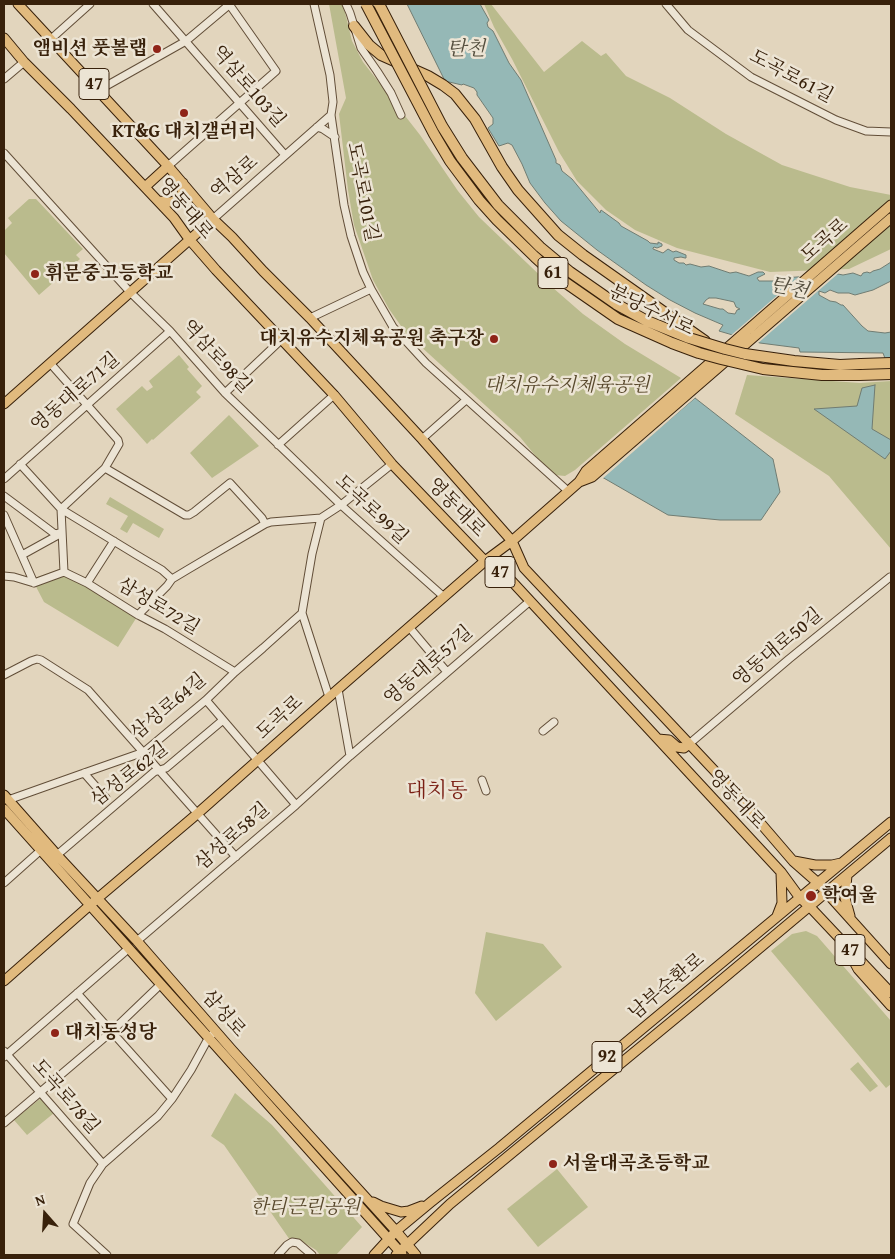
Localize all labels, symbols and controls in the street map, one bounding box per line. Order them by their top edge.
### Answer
place label: 앰비션 풋볼랩 [33,38,147,60]
water label: 탄천 [447,38,485,62]
street label: 역삼로103길 [206,41,290,133]
marker: 앰비션 풋볼랩 [151,43,163,55]
street label: 도곡로61길 [745,45,837,109]
road number: 47 [79,68,109,100]
marker: KT&G 대치갤러리 [178,107,190,119]
place label: KT&G 대치갤러리 [112,121,256,143]
street label: 도곡로101길 [341,140,383,244]
street label: 역삼로 [207,151,263,205]
street label: 영동대로 [153,174,217,244]
street label: 도곡로 [797,214,853,268]
road number: 61 [538,258,568,288]
place label: 휘문중고등학교 [45,263,173,285]
marker: 휘문중고등학교 [29,268,41,280]
water label: 탄천 [768,273,810,305]
street label: 분당수서로 [605,281,697,341]
street label: 역삼로98길 [176,316,256,398]
place label: 대치유수지체육공원 축구장 [260,328,484,350]
marker: 대치유수지체육공원 축구장 [488,333,500,345]
street label: 영동대로71길 [27,348,125,438]
park label: 대치유수지체육공원 [484,375,650,397]
street label: 도곡로99길 [330,470,412,550]
street label: 영동대로 [422,474,490,542]
road number: 47 [485,556,515,588]
street label: 삼성로72길 [113,574,203,640]
street label: 영동대로50길 [729,604,827,692]
street label: 영동대로57길 [380,621,478,711]
street label: 삼성로64길 [127,669,211,745]
street label: 도곡로 [252,691,308,745]
street label: 삼성로62길 [87,738,173,812]
street label: 영동대로 [703,765,769,835]
district label: 대치동 [407,779,467,805]
street label: 삼성로58길 [191,798,275,876]
place label: 학여울 [822,885,877,907]
marker: 학여울 [804,889,818,903]
road number: 47 [835,934,865,966]
street label: 남부순환로 [625,949,709,1025]
street label: 삼성로 [196,986,250,1042]
place label: 대치동성당 [65,1022,157,1044]
marker: 대치동성당 [49,1027,61,1039]
road number: 92 [592,1042,622,1072]
street label: 도곡로78길 [26,1055,104,1139]
place label: 서울대곡초등학교 [563,1153,710,1175]
marker: 서울대곡초등학교 [547,1158,559,1170]
north arrow [20,1189,70,1239]
text: N [32,1189,48,1211]
park label: 한티근린공원 [250,1197,360,1219]

